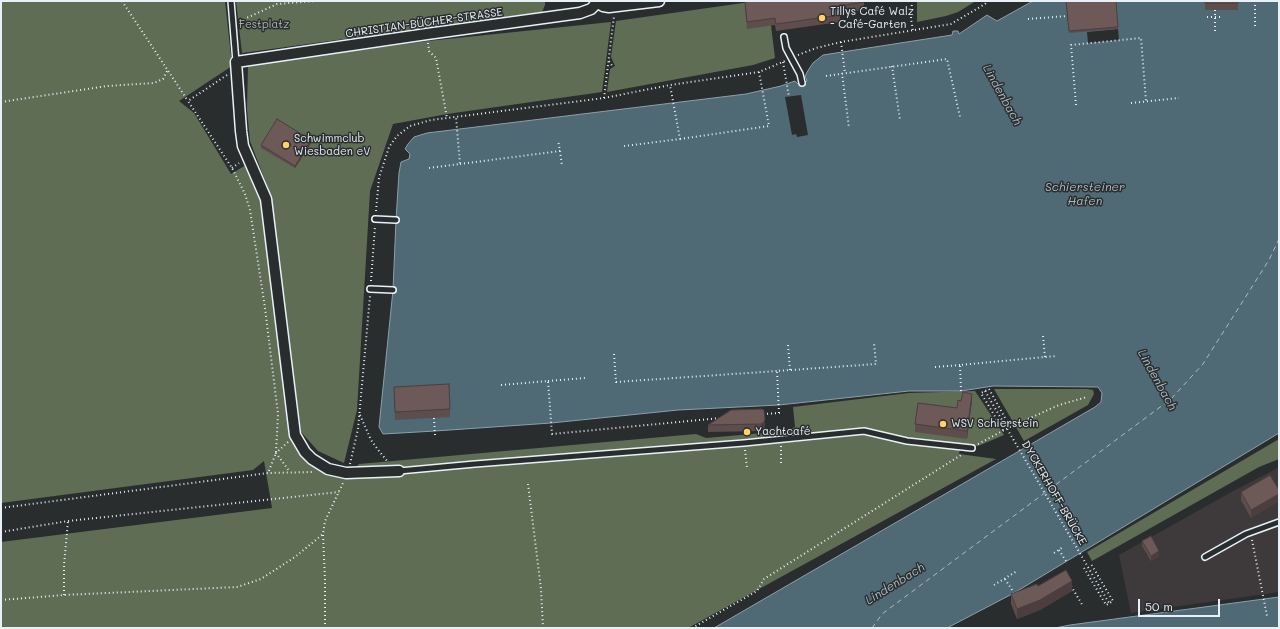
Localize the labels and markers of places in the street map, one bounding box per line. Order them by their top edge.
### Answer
place label: Tillys Café Walz - Café-Garten [830,5,914,31]
marker: Tillys Café Walz - Café-Garten [817,13,827,23]
place label: Schwimmclub Wiesbaden eV [294,132,370,158]
marker: Schwimmclub Wiesbaden eV [281,140,291,150]
place label: WSV Schierstein [951,417,1038,431]
marker: WSV Schierstein [938,419,948,429]
place label: Yachtcafé [755,425,811,439]
marker: Yachtcafé [742,427,752,437]

